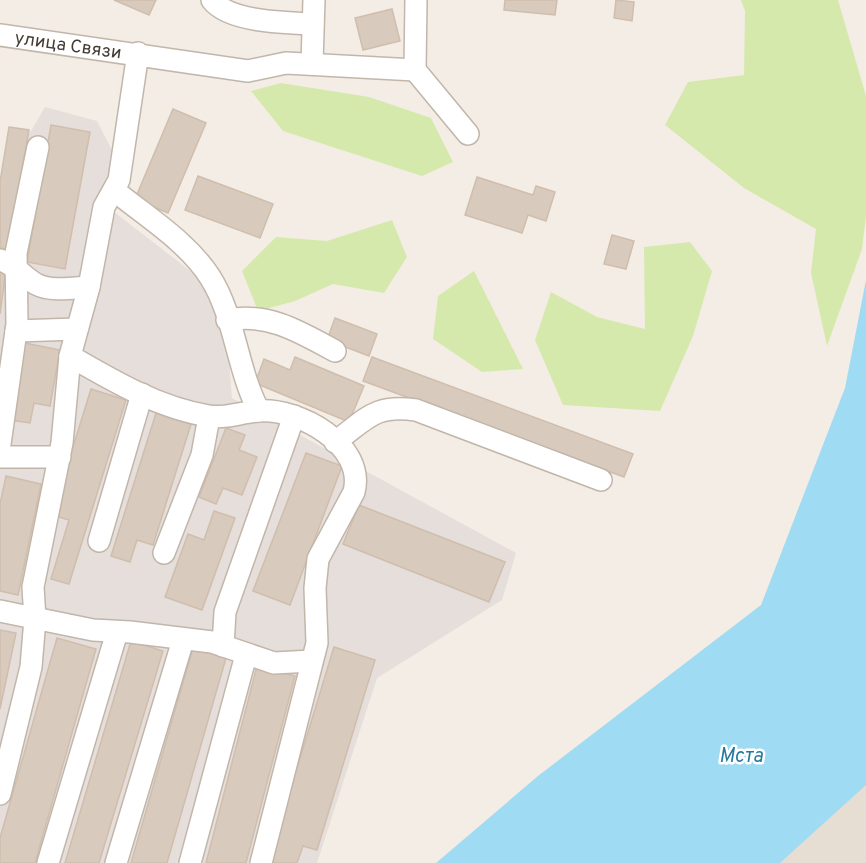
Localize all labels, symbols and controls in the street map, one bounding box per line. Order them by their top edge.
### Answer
street label: улица Связи [13,27,123,66]
water label: Мста [719,744,764,770]

